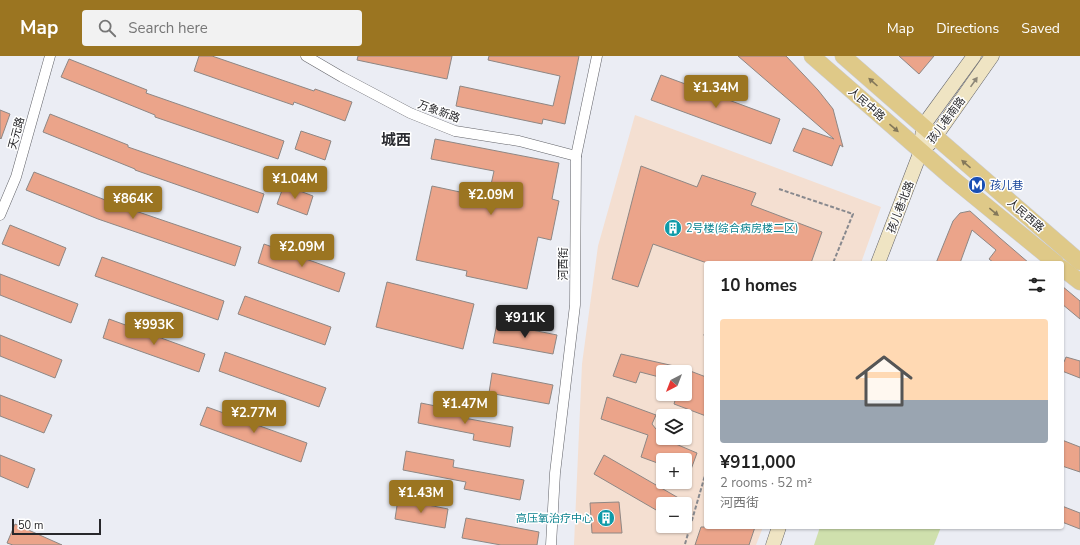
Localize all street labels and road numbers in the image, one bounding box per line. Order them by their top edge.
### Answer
street label: 人民中路 [845,84,888,124]
street label: 孩儿巷南路 [924,94,969,147]
street label: 万象新路 [416,97,462,126]
street label: 天元路 [5,115,28,151]
street label: 孩儿巷北路 [884,179,917,236]
street label: 人民西路 [1004,195,1047,235]
street label: 河西街 [556,248,571,281]

